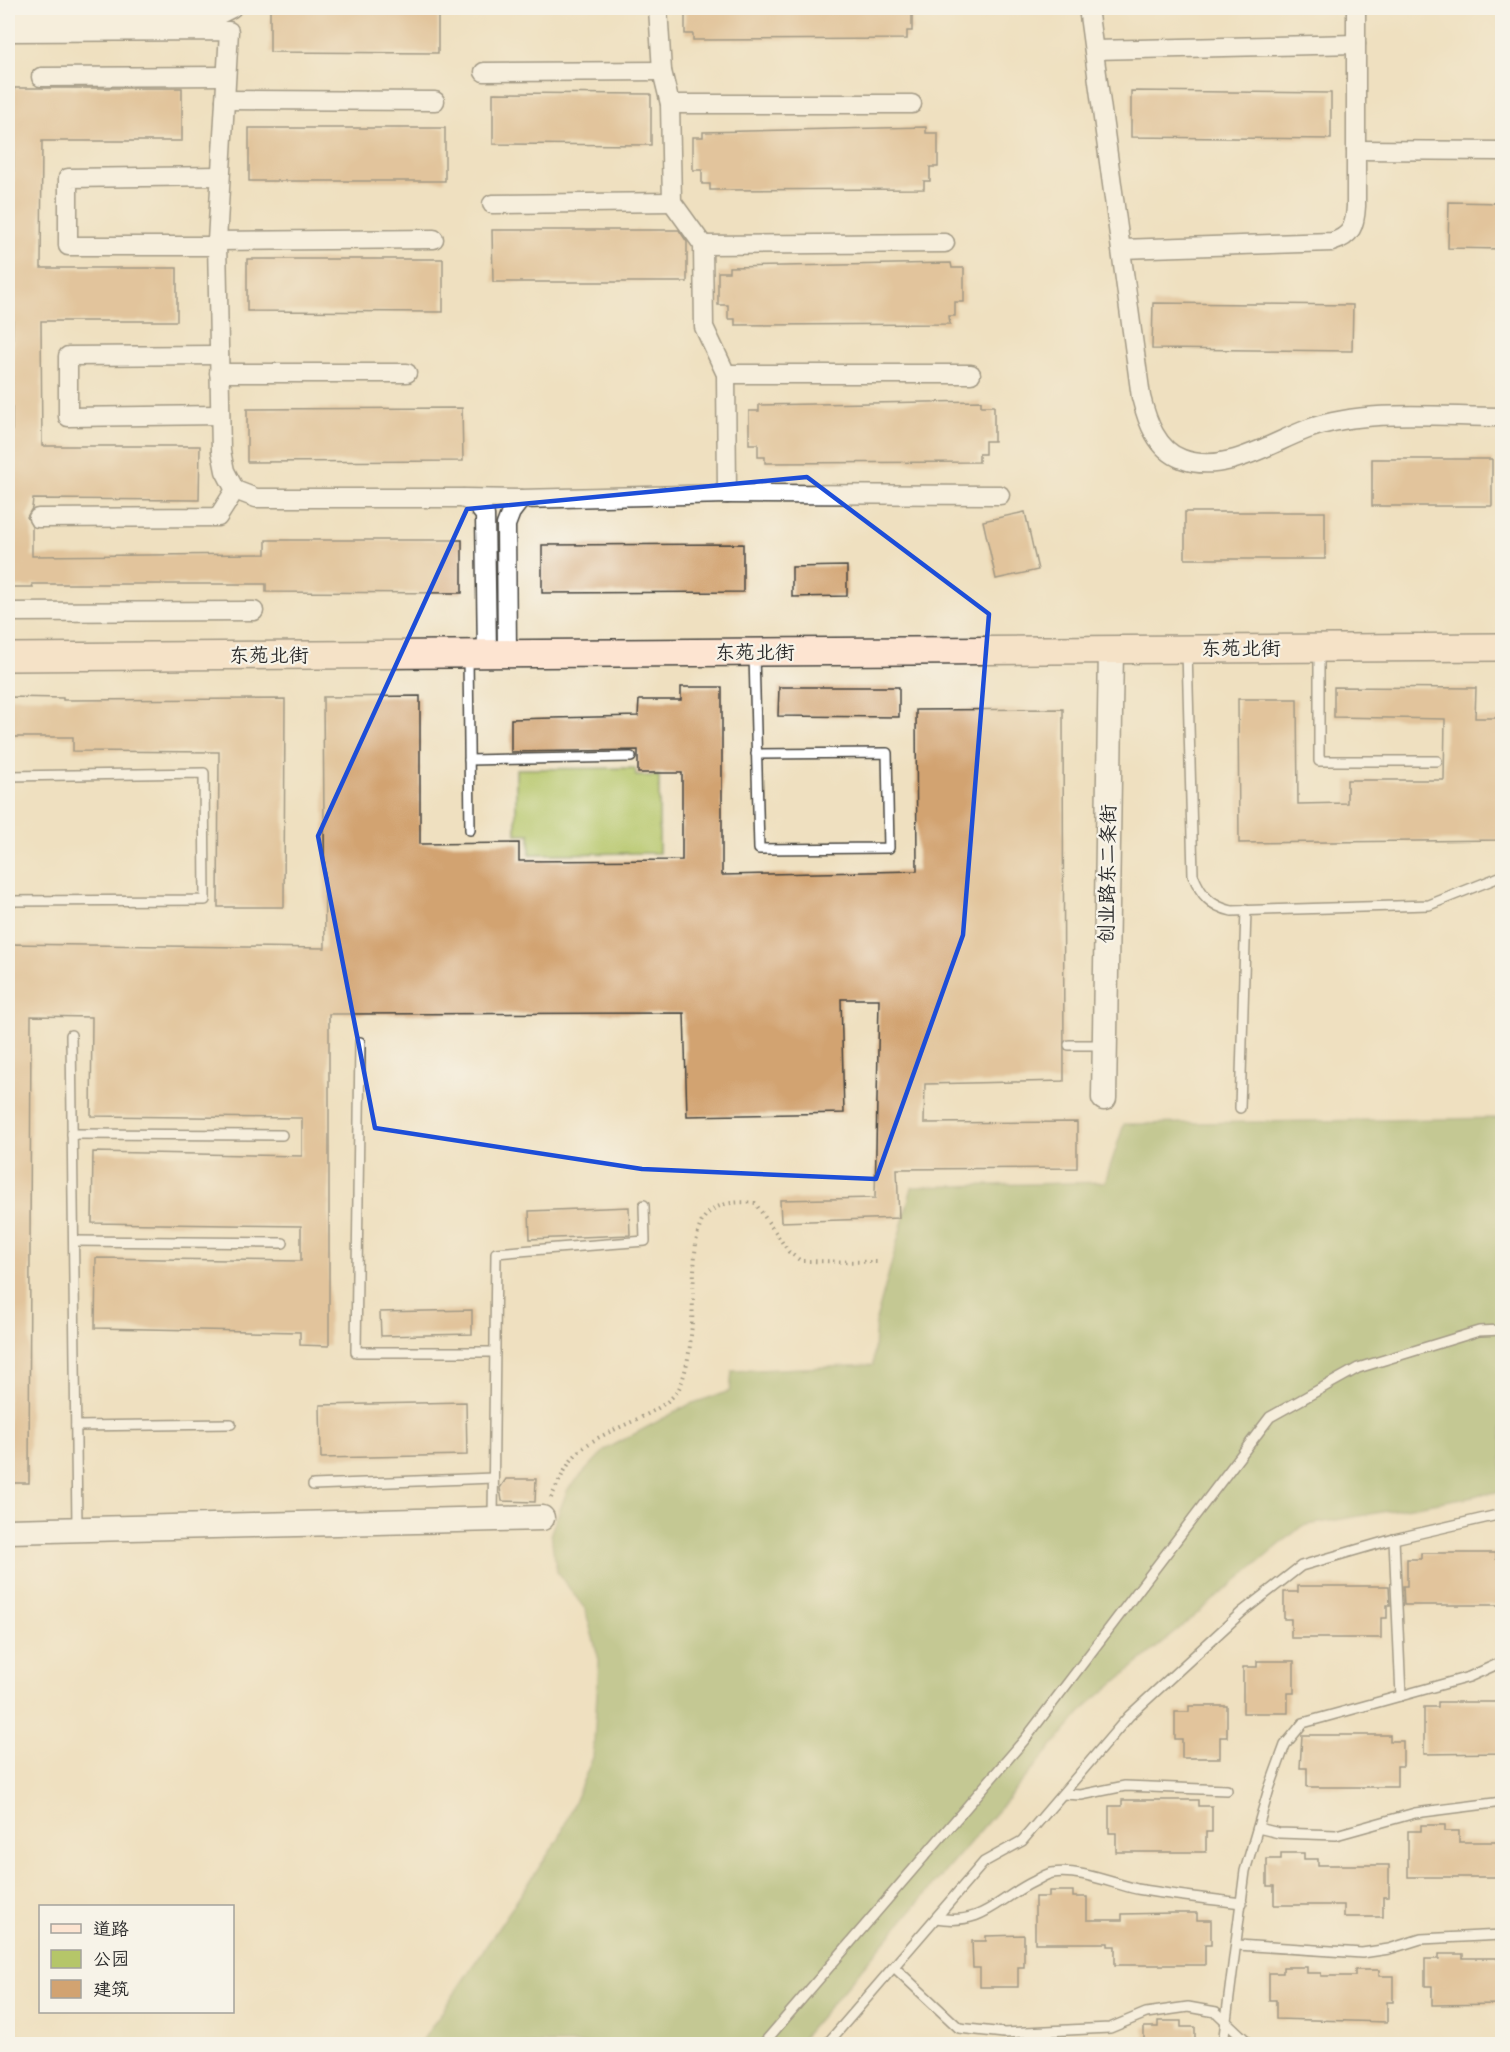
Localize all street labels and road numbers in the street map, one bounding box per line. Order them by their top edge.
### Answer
street label: 东苑北街 [1201,631,1281,666]
street label: 东苑北街 [715,635,795,670]
street label: 东苑北街 [229,638,309,673]
street label: 创业路东二条街 [1089,804,1126,944]

